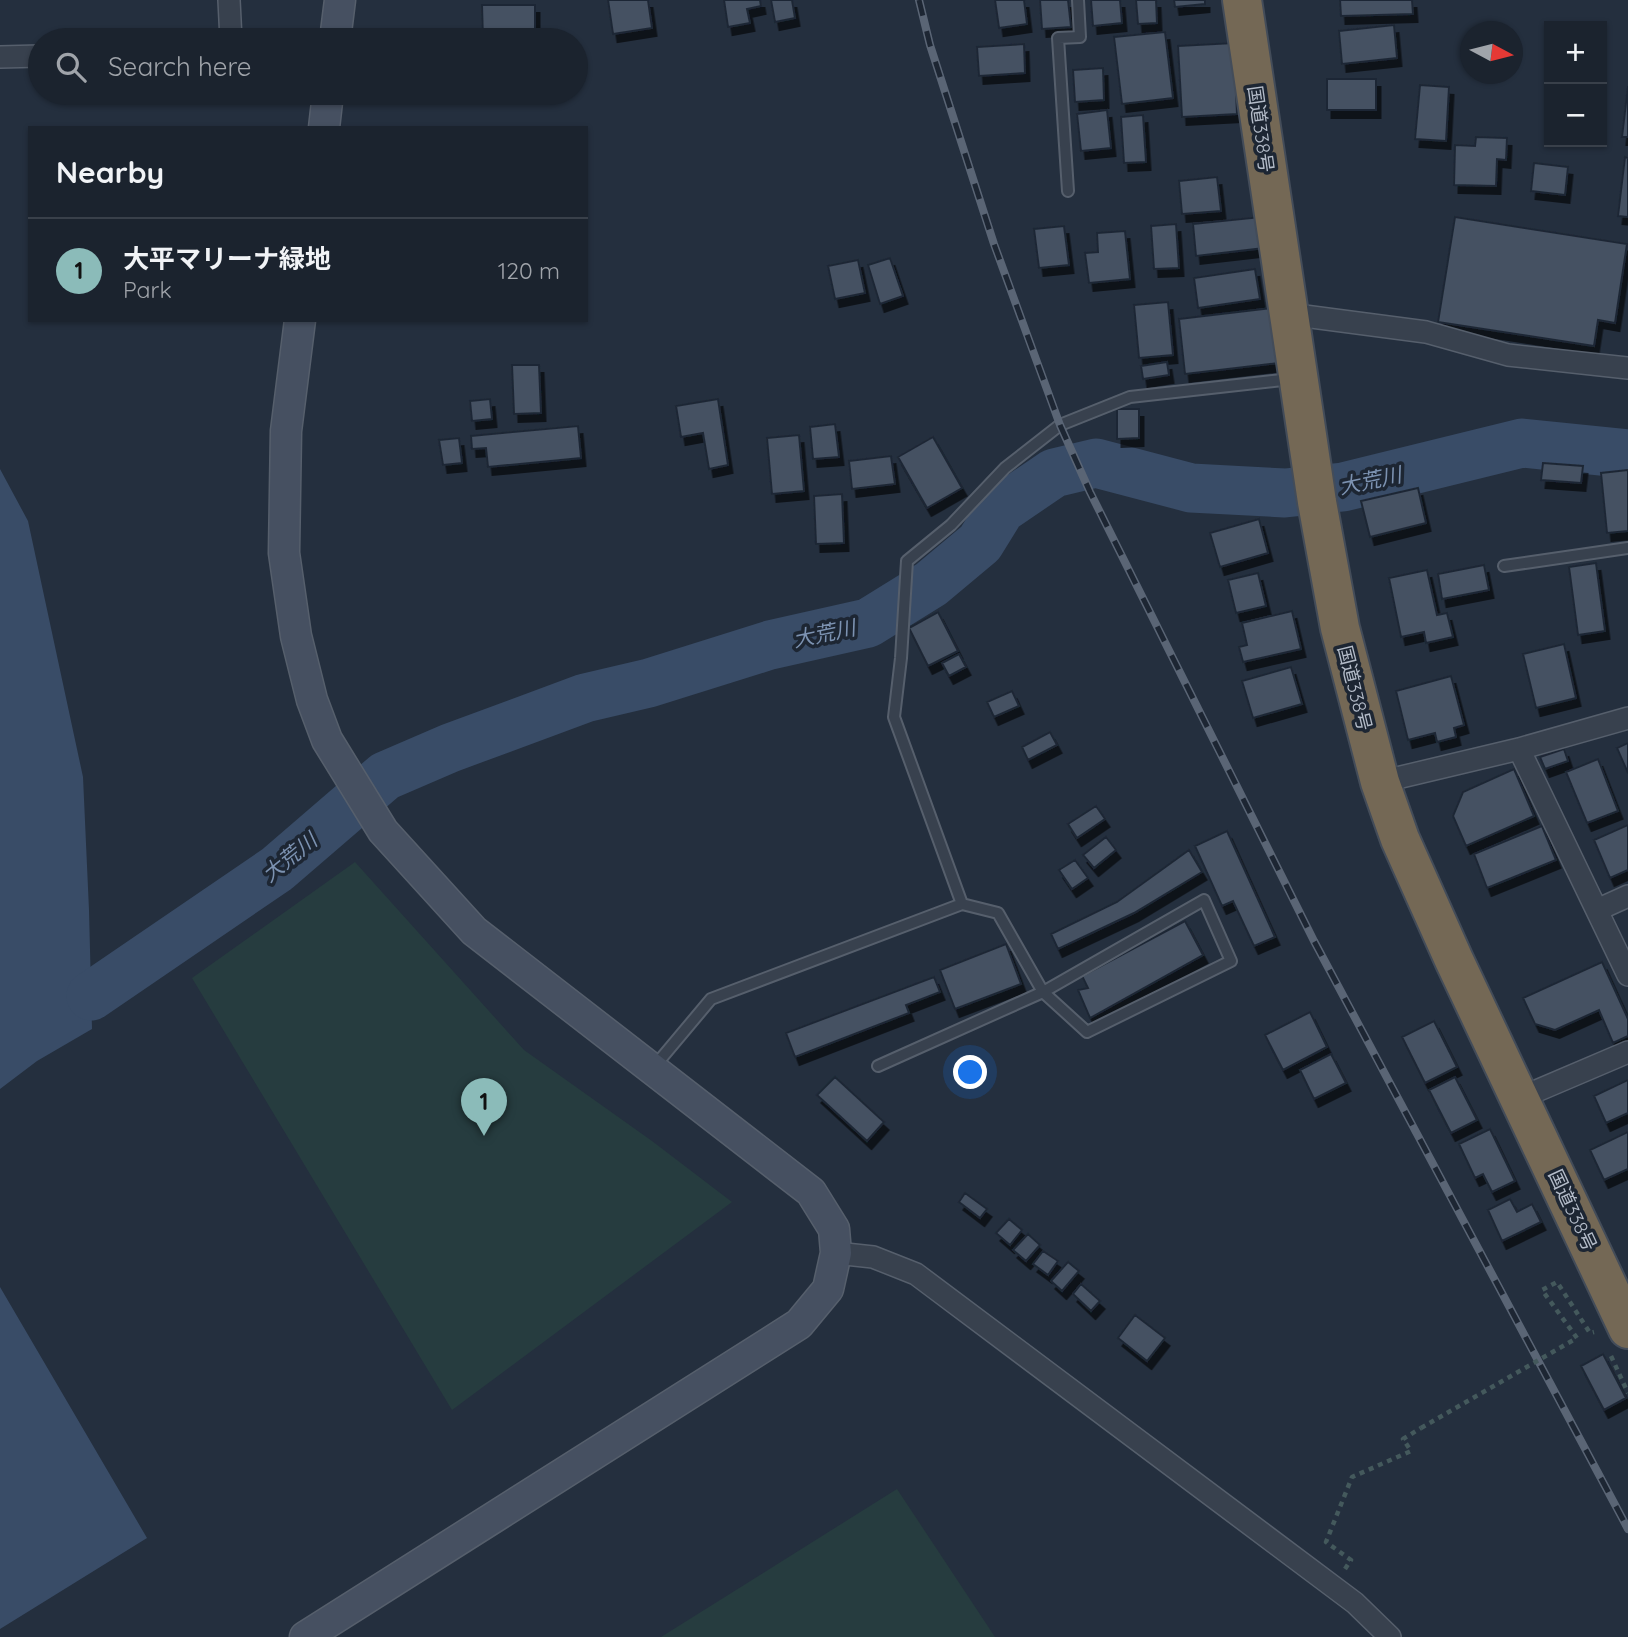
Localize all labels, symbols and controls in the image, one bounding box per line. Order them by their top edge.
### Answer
north arrow [1460,21,1523,84]
map controls [1544,21,1607,147]
button: + [1544,21,1607,84]
search box [28,28,588,105]
icon: search [52,48,90,86]
text: Search here [108,50,252,83]
street label: 国道338号 [1243,84,1279,174]
button: − [1544,84,1607,147]
text: Nearby [56,153,164,191]
text: 大平マリーナ緑地 [123,242,331,275]
text: 1 [75,256,83,285]
text: 120 m [498,256,560,285]
text: Park [123,275,172,304]
water label: 大荒川 [1336,460,1405,499]
water label: 大荒川 [790,613,859,652]
street label: 国道338号 [1333,643,1377,733]
water label: 大荒川 [256,826,323,887]
your location [953,1055,987,1089]
pin: 1 [461,1078,507,1136]
street label: 国道338号 [1544,1165,1602,1255]

